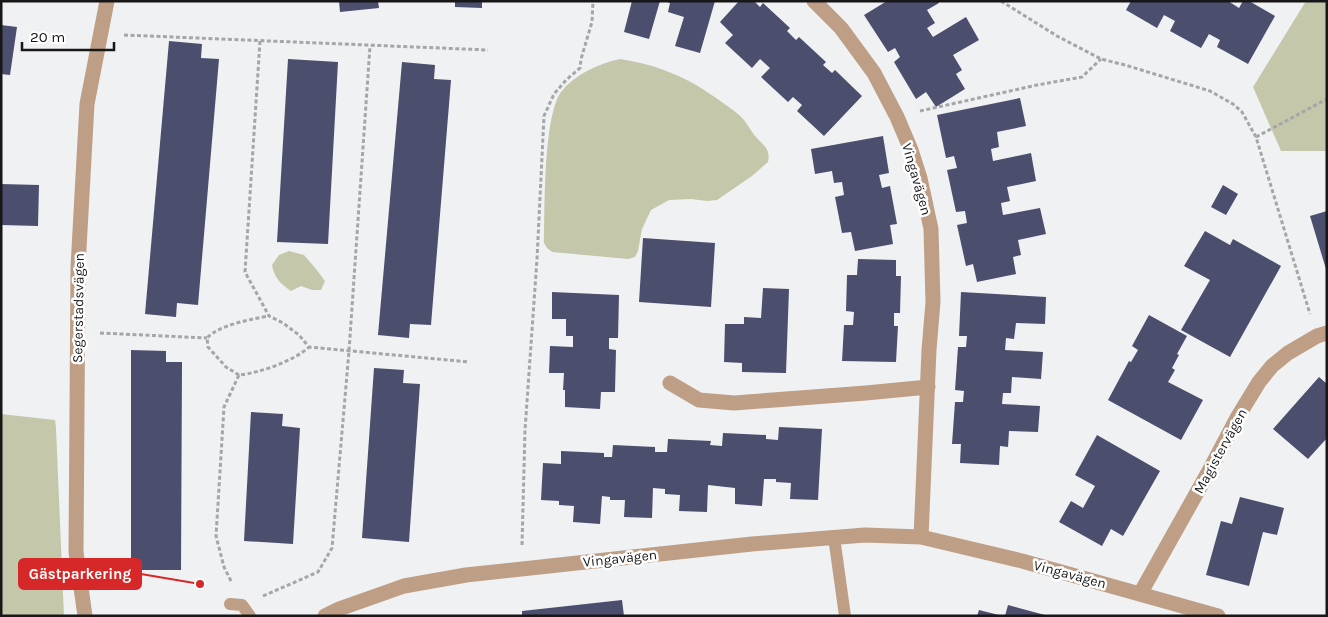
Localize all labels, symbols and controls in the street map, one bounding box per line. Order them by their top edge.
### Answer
scale bar [22,20,115,52]
text: 20 m [30,28,65,46]
street label: Vingavägen [898,141,935,217]
street label: Segerstadsvägen [69,253,88,363]
street label: Magistervägen [1190,406,1251,497]
street label: Vingavägen [582,546,658,571]
street label: Vingavägen [1032,557,1108,592]
callout: Gästparkering [19,559,141,589]
text: Gästparkering [29,565,131,583]

